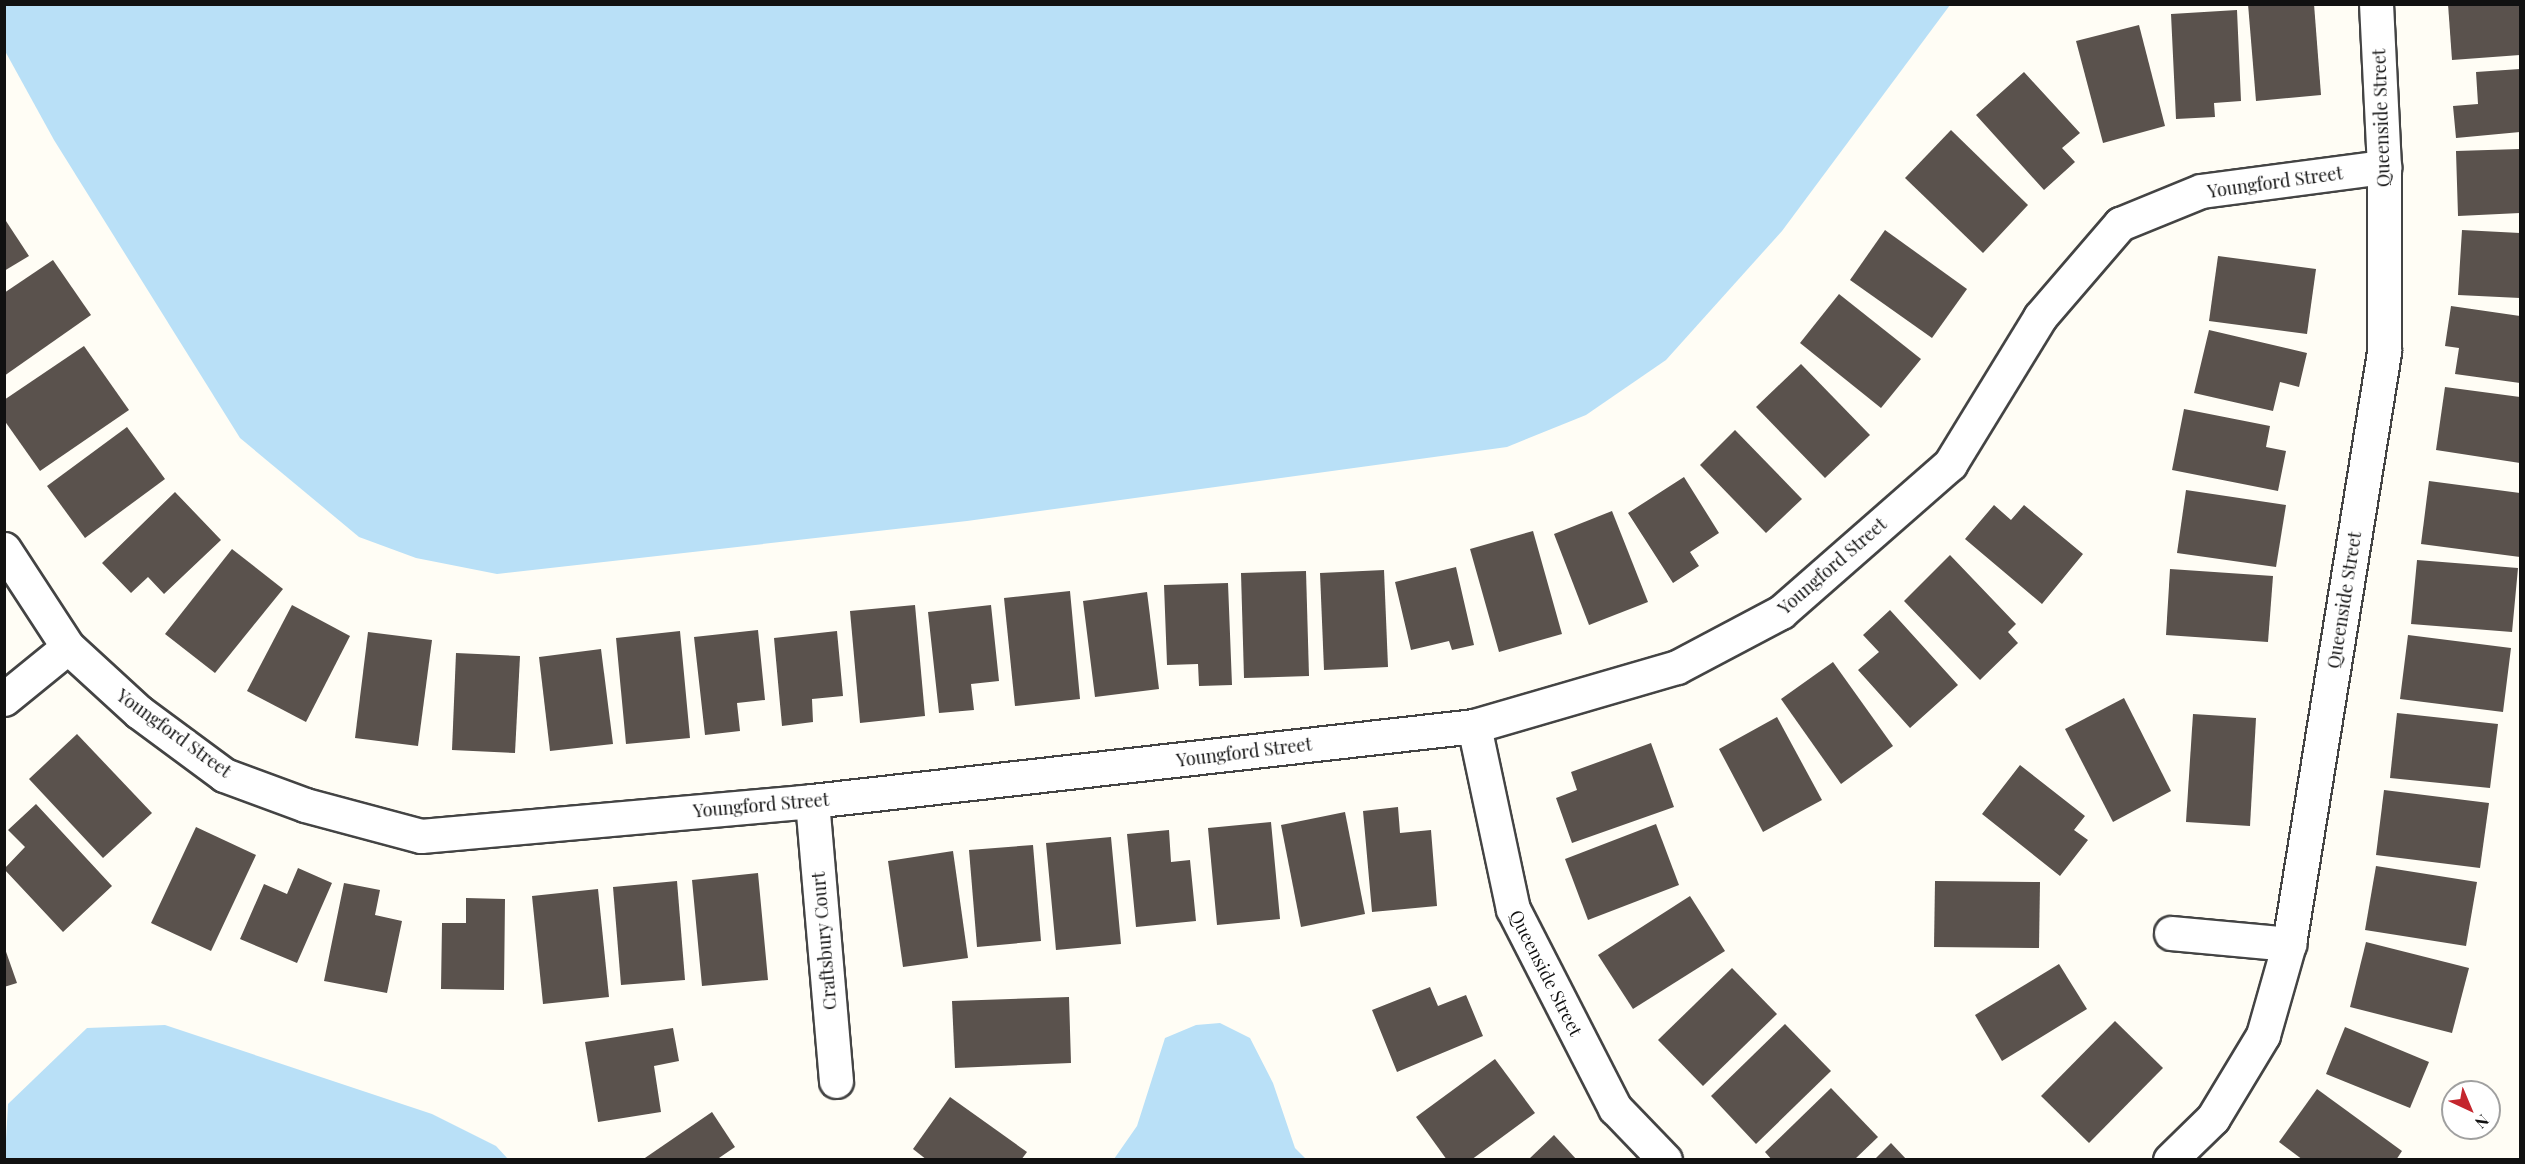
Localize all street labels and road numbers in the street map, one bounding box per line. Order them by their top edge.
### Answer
street label: Queenside Street [2368,48,2394,188]
street label: Youngford Street [2206,162,2344,202]
street label: Youngford Street [1773,513,1891,619]
street label: Queenside Street [2323,530,2365,670]
street label: Youngford Street [113,684,235,782]
street label: Youngford Street [1175,733,1313,771]
street label: Youngford Street [692,788,830,822]
street label: Craftsbury Court [807,871,841,1011]
street label: Queenside Street [1505,906,1587,1040]

